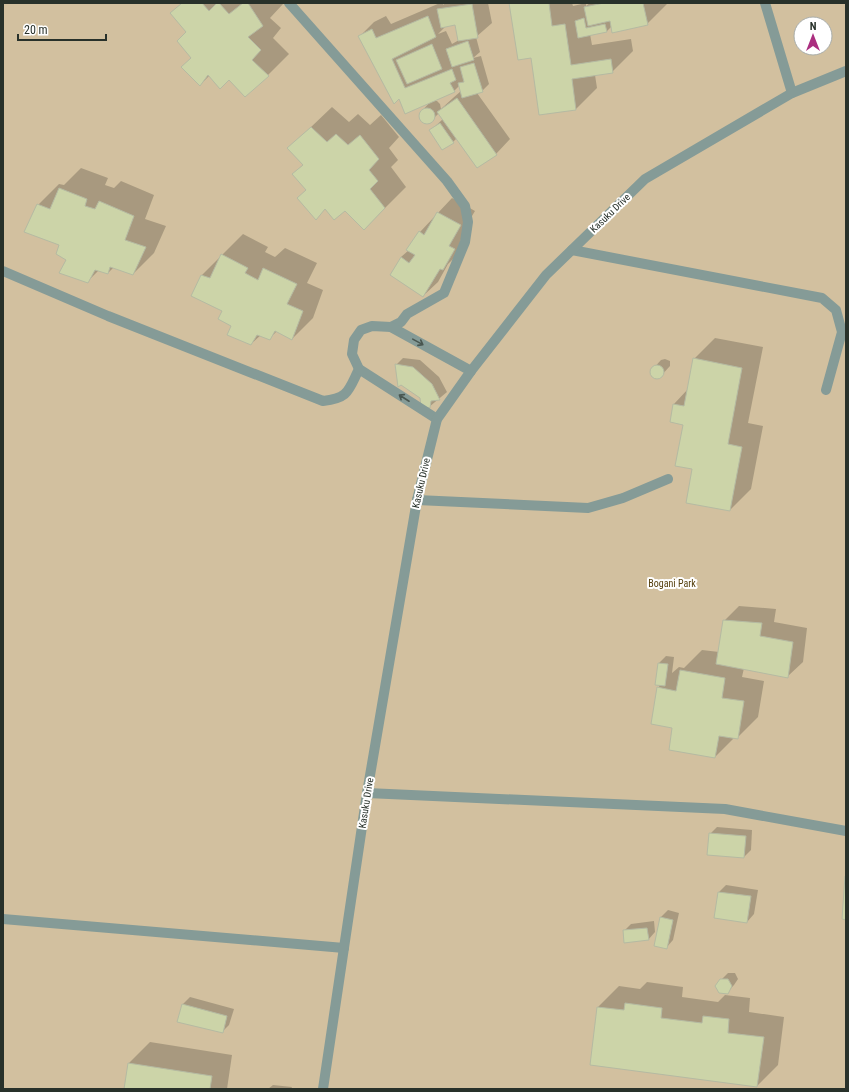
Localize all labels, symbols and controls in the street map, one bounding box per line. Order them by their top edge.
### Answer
scale bar [18,16,106,42]
north arrow [793,16,833,56]
text: N [810,20,817,33]
text: 20 m [24,23,48,37]
street label: Kasuku Drive [588,191,632,235]
one-way arrow [412,338,424,346]
one-way arrow [398,394,410,402]
street label: Kasuku Drive [410,457,432,509]
park label: Bogani Park [648,578,696,589]
street label: Kasuku Drive [357,777,375,829]

